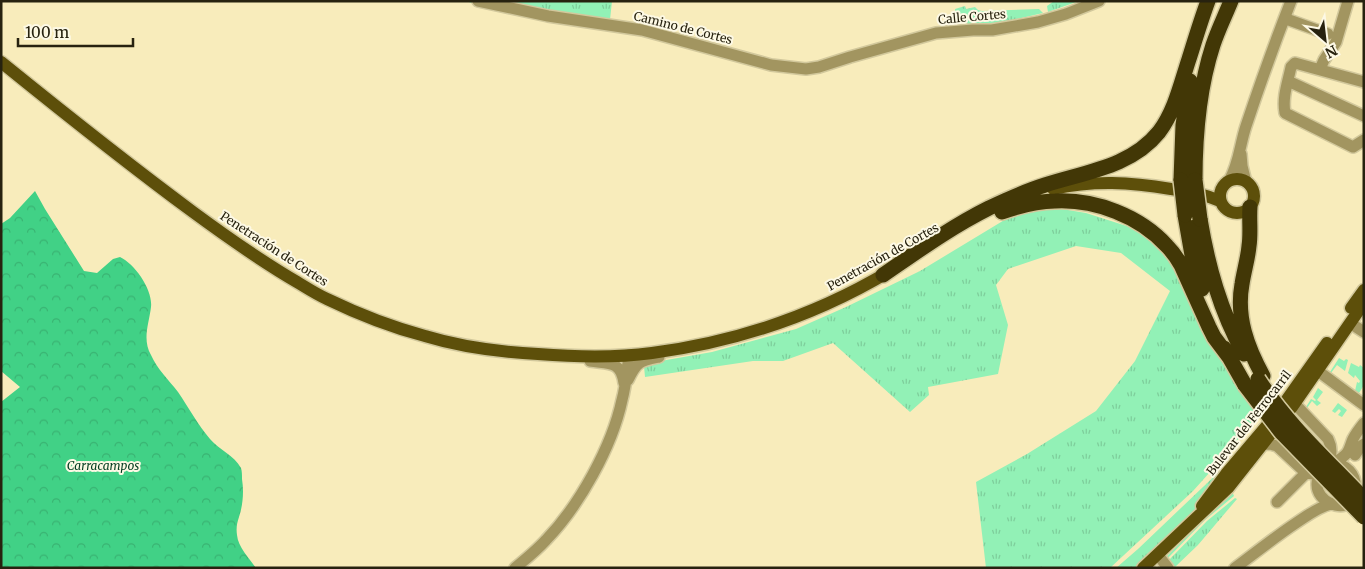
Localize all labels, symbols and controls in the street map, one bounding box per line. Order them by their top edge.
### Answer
street label: Calle Cortes [938,6,1006,27]
street label: Camino de Cortes [632,8,734,47]
scale bar [18,15,132,47]
north arrow [1300,15,1350,65]
text: 100 m [25,23,69,42]
text: N [1322,41,1340,62]
street label: Penetración de Cortes [218,208,331,289]
street label: Penetración de Cortes [824,220,941,294]
street label: Bulevar del Ferrocarril [1203,367,1294,478]
park label: Carracampos [67,458,139,473]

